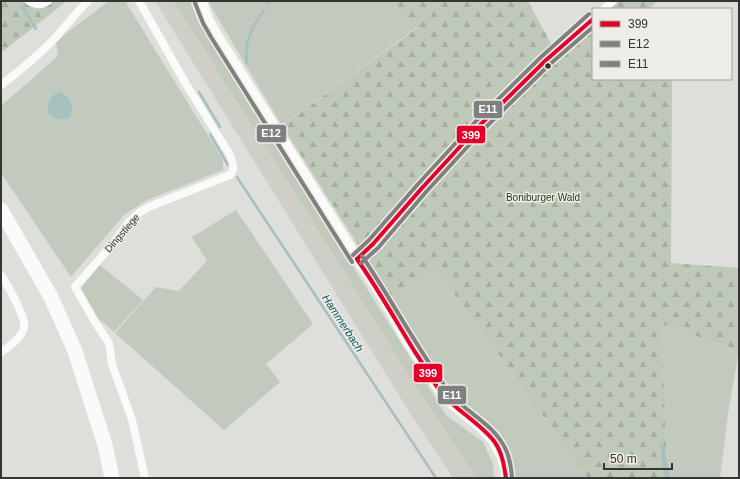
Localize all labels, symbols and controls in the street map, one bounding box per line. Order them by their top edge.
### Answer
legend [592,8,732,80]
text: 399 [628,17,648,31]
text: E12 [628,37,650,51]
text: E11 [628,57,649,71]
unlabelled marker [543,61,553,71]
line badge: E11 [473,100,503,119]
text: E11 [479,103,497,115]
line badge: E12 [256,124,287,143]
line badge: 399 [456,125,486,144]
text: E12 [261,127,281,139]
text: 399 [462,129,480,141]
park label: Boniburger Wald [506,192,580,203]
street label: Dingstiege [102,211,142,254]
water label: Hammerbach [320,292,366,354]
line badge: 399 [413,363,443,383]
text: 399 [419,367,437,379]
line badge: E11 [437,385,467,405]
text: E11 [443,389,461,401]
scale bar [604,445,672,471]
text: 50 m [610,452,637,466]

